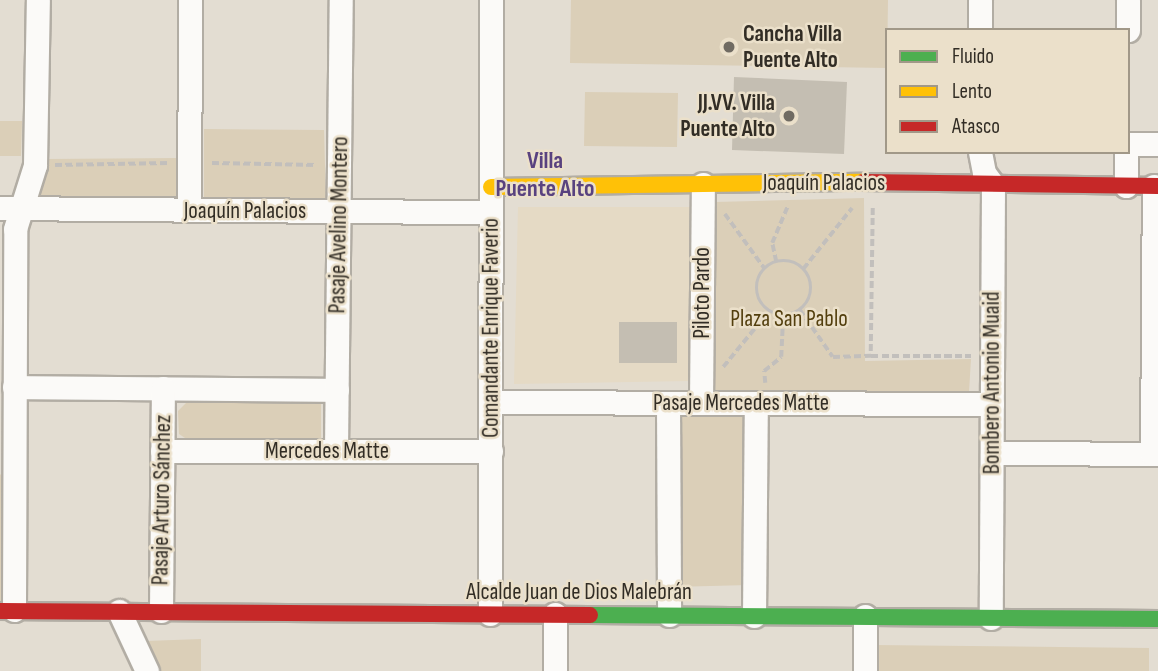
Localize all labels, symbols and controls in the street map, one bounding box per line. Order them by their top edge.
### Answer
place label: Cancha Villa Puente Alto [743,20,842,74]
legend [885,28,1130,154]
marker: Cancha Villa Puente Alto [721,39,737,55]
text: Fluido [952,44,994,69]
text: Lento [952,79,992,104]
place label: JJ.VV. Villa Puente Alto [680,89,775,143]
marker: JJ.VV. Villa Puente Alto [781,108,797,124]
text: Atasco [952,114,1000,139]
street label: Pasaje Avelino Montero [324,136,354,314]
district label: Villa Puente Alto [496,147,594,203]
street label: Joaquín Palacios [763,169,885,197]
street label: Joaquín Palacios [184,197,306,225]
street label: Comandante Enrique Faverio [477,218,505,438]
street label: Piloto Pardo [688,247,716,339]
street label: Bombero Antonio Muaid [978,292,1006,474]
park label: Plaza San Pablo [730,305,848,333]
street label: Pasaje Mercedes Matte [653,389,829,417]
street label: Pasaje Arturo Sánchez [147,414,177,586]
street label: Mercedes Matte [265,437,389,465]
street label: Alcalde Juan de Dios Malebrán [466,578,692,606]

